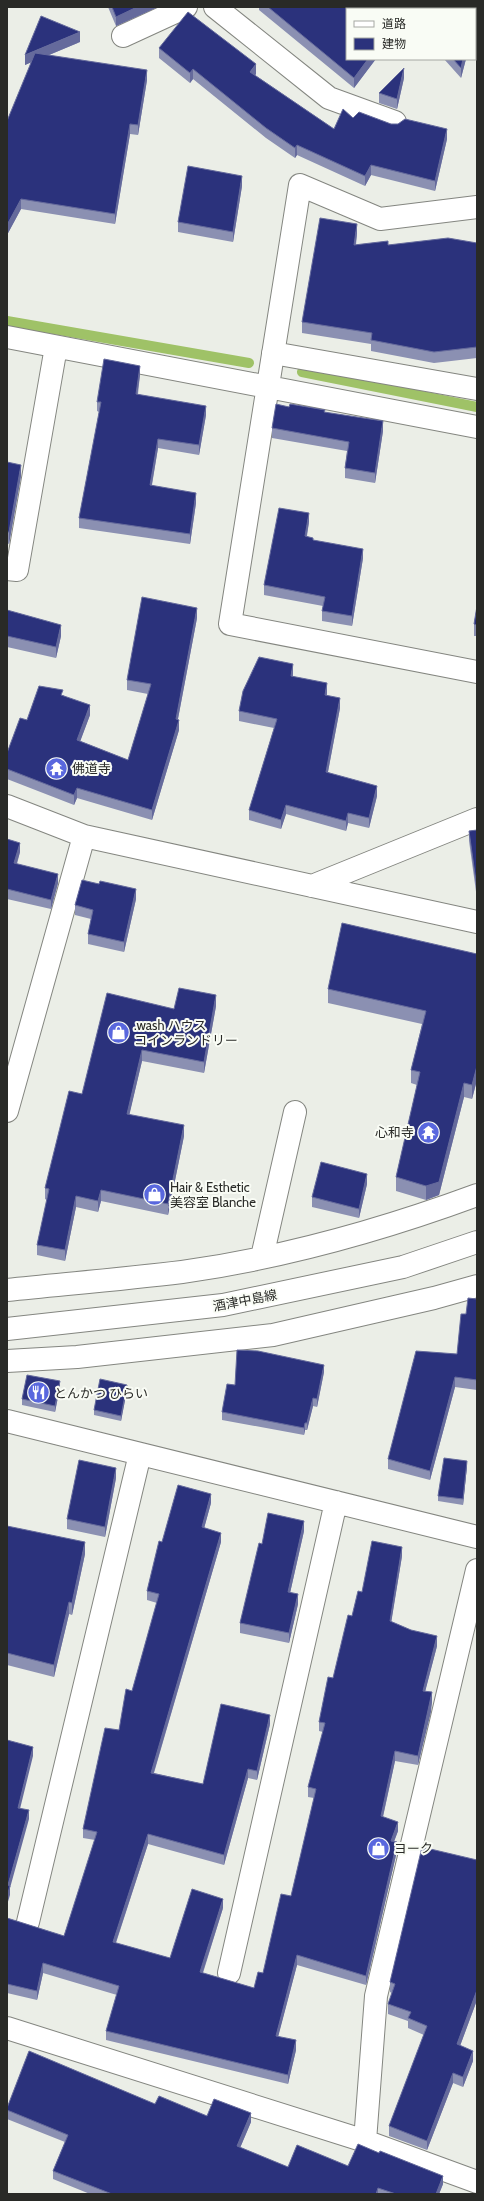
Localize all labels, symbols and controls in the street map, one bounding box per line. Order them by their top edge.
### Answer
legend [346,8,476,60]
text: 道路 [382,16,406,31]
text: 建物 [382,36,406,51]
temple icon: 佛道寺 [44,755,70,781]
place label: 佛道寺 [72,760,111,776]
place label: .wash ハウス コインランドリー [134,1017,238,1048]
shop icon: .wash ハウス コインランドリー [106,1019,132,1045]
temple icon: 心和寺 [416,1119,442,1145]
place label: 心和寺 [375,1124,414,1140]
place label: Hair & Esthetic 美容室 Blanche [170,1179,256,1210]
shop icon: Hair & Esthetic 美容室 Blanche [142,1181,168,1207]
street label: 酒津中島線 [212,1286,278,1314]
restaurant icon: とんかつ ひらい [25,1380,51,1406]
place label: とんかつ ひらい [54,1385,148,1401]
shop icon: ヨーク [365,1835,391,1861]
place label: ヨーク [394,1840,433,1856]

